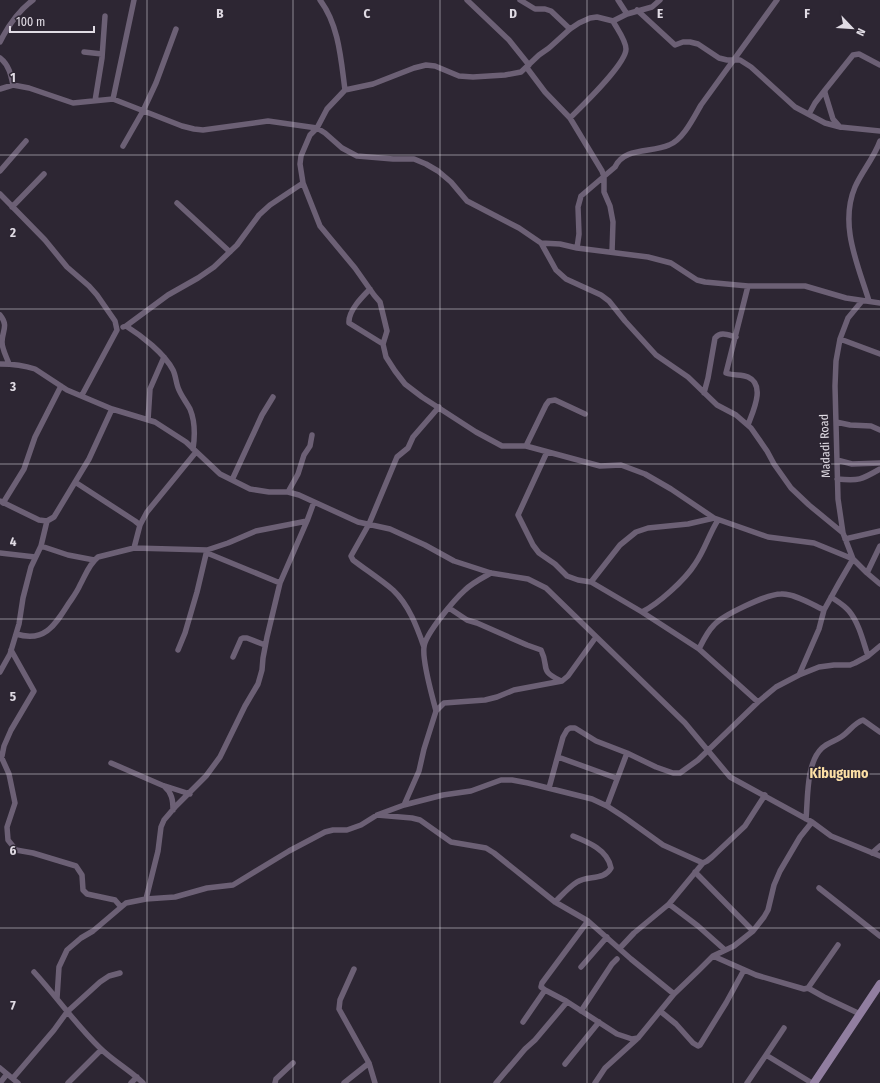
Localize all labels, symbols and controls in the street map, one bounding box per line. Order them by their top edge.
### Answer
text: B [216,6,224,21]
text: C [364,6,371,21]
text: D [509,6,517,21]
text: E [657,6,663,21]
text: F [804,6,810,21]
scale bar [10,8,94,34]
north arrow [832,8,872,48]
text: 100 m [16,15,45,29]
text: N [853,26,868,38]
text: 1 [10,70,16,85]
text: 2 [9,225,16,240]
text: 3 [9,379,16,394]
street label: Madadi Road [817,414,833,478]
text: 4 [10,534,17,549]
text: 5 [10,689,16,704]
district label: Kibugumo [810,765,869,782]
text: 6 [10,843,17,858]
text: 7 [10,998,16,1013]

